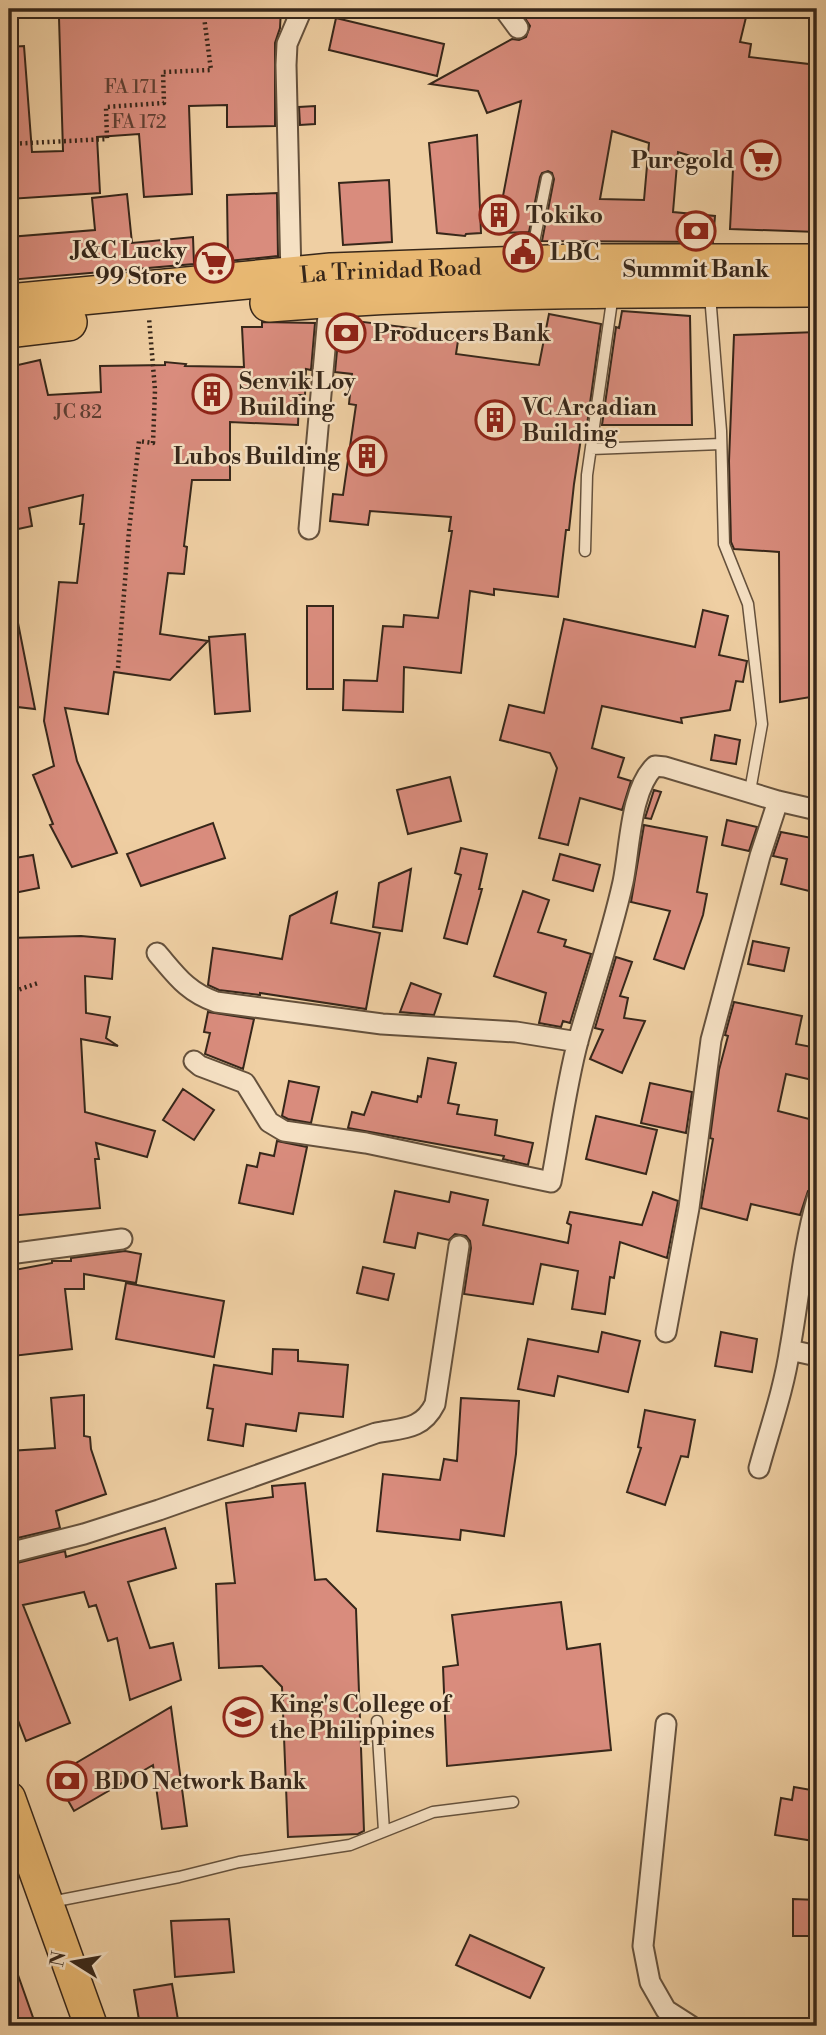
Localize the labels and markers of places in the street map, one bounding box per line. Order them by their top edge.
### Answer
supermarket icon: Puregold [740,139,782,181]
place label: Puregold [631,147,734,175]
building icon: Tokiko [478,194,520,236]
place label: Tokiko [526,202,603,230]
bank icon: Summit Bank [675,210,717,252]
public building icon: LBC [502,231,544,273]
place label: J&C Lucky 99 Store [69,237,187,291]
place label: LBC [550,239,599,267]
supermarket icon: J&C Lucky 99 Store [193,242,235,284]
place label: Summit Bank [623,256,770,284]
bank icon: Producers Bank [325,312,367,354]
place label: Producers Bank [373,320,551,348]
place label: Senvik Loy Building [239,368,356,422]
building icon: Senvik Loy Building [191,373,233,415]
place label: VC Arcadian Building [521,394,657,448]
building icon: VC Arcadian Building [474,399,516,441]
building icon: Lubos Building [346,435,388,477]
place label: Lubos Building [173,443,341,471]
place label: King's College of the Philippines [270,1691,453,1745]
school or university icon: King's College of the Philippines [222,1696,264,1738]
bank icon: BDO Network Bank [46,1760,88,1802]
place label: BDO Network Bank [94,1768,308,1796]

